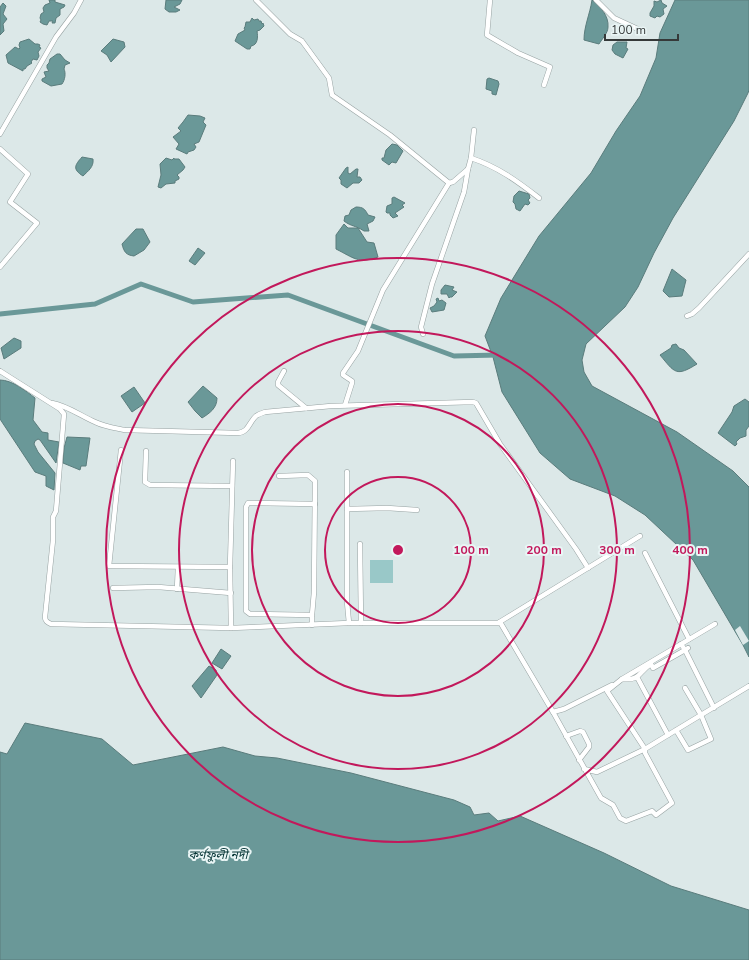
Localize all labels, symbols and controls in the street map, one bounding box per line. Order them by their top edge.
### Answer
scale bar [605,16,678,42]
text: 100 m [611,22,646,38]
text: 100 m [453,542,489,558]
text: 200 m [526,542,562,558]
text: 300 m [599,542,635,558]
text: 400 m [672,542,708,558]
centre of rings [391,543,405,557]
water label: কর্ণফুলী নদী [188,847,250,863]

